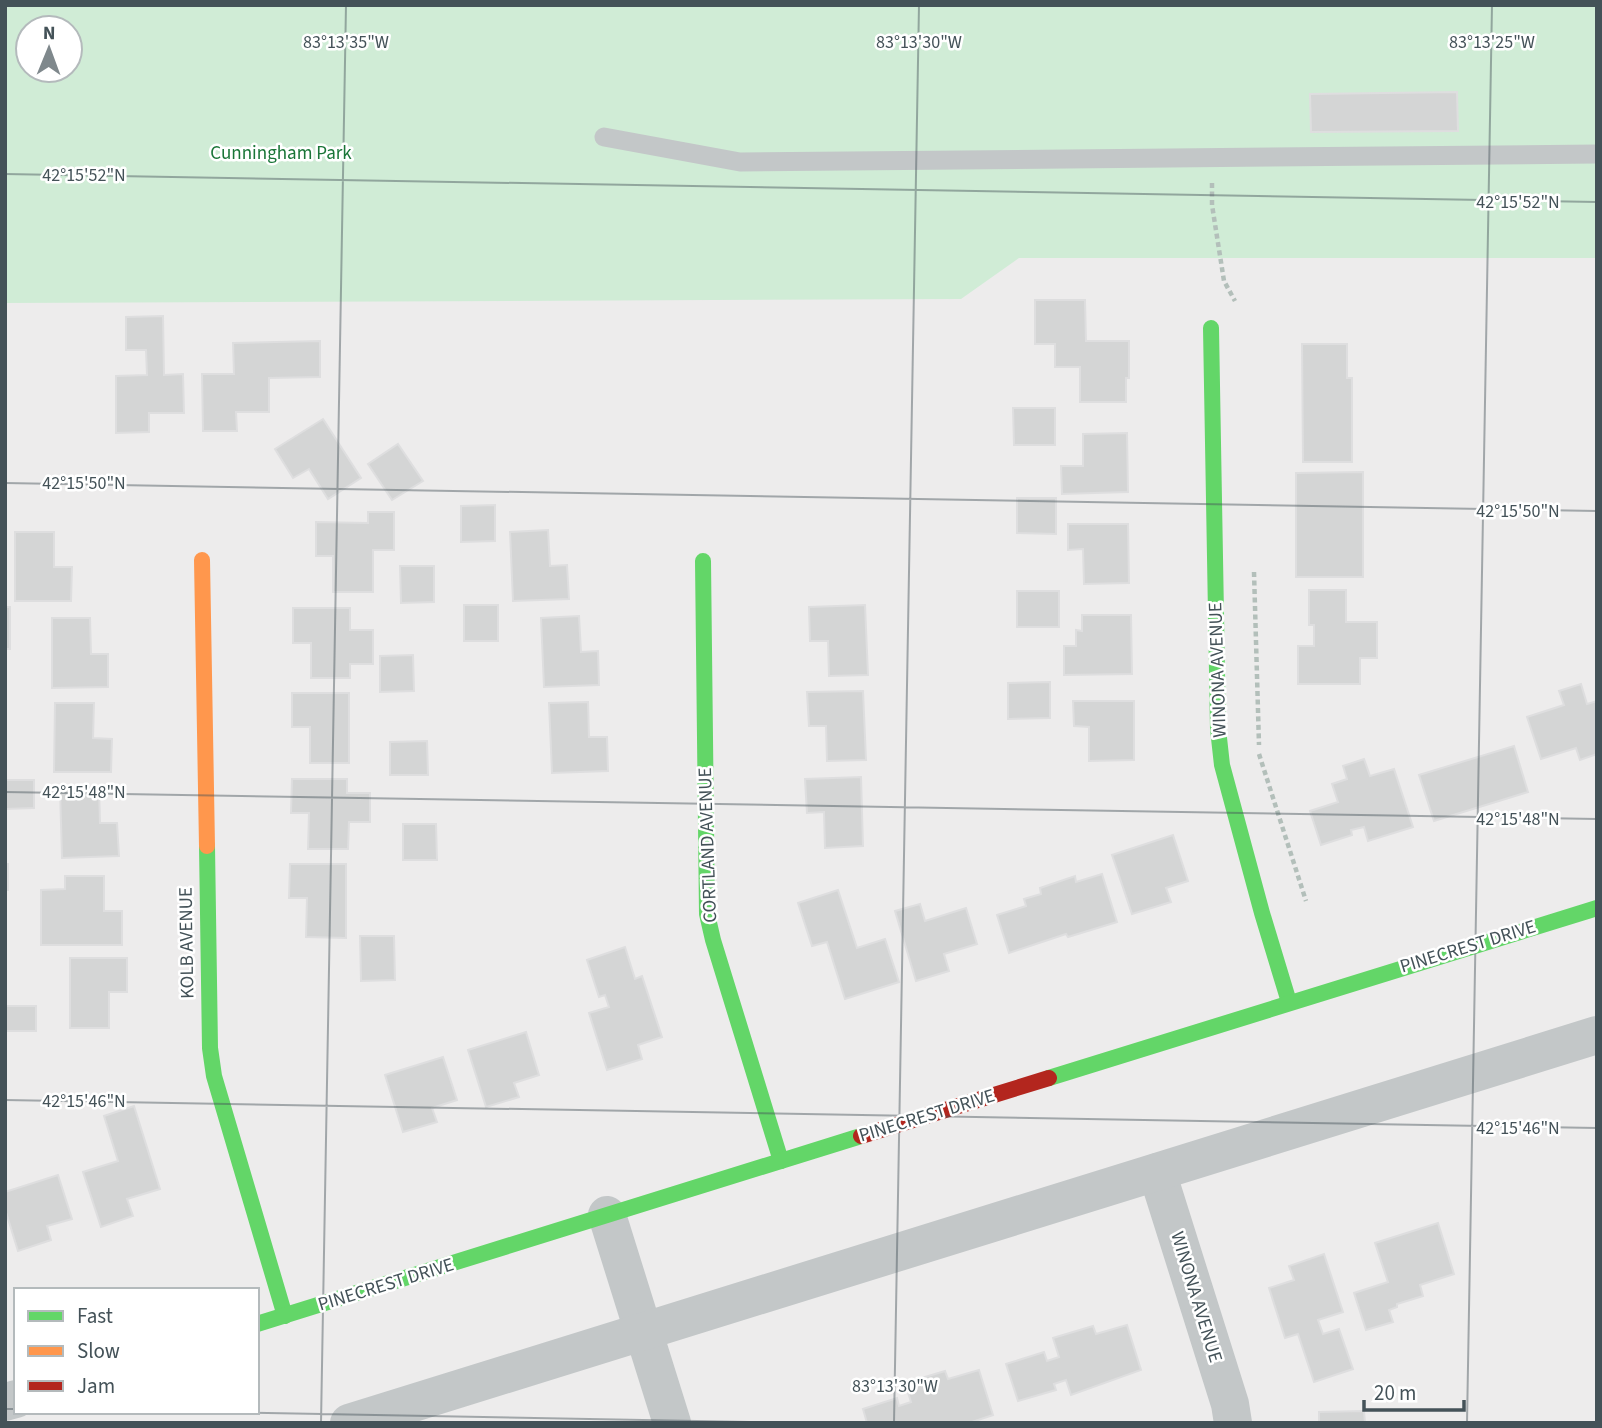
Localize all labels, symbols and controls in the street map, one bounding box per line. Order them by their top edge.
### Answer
north arrow [14,14,84,84]
text: N [43,20,56,47]
text: 83°13'35"W [303,30,389,55]
text: 83°13'30"W [876,30,962,55]
text: 83°13'25"W [1449,30,1535,55]
park label: Cunningham Park [210,140,352,167]
text: 42°15'52"N [42,163,126,188]
text: 42°15'52"N [1476,190,1560,215]
text: 42°15'50"N [42,471,126,496]
text: 42°15'50"N [1476,499,1560,524]
street label: WINONA AVENUE [1202,602,1234,738]
street label: CORTLAND AVENUE [692,767,724,923]
text: 42°15'48"N [42,780,126,805]
text: 42°15'48"N [1476,807,1560,832]
street label: KOLB AVENUE [173,887,201,999]
street label: PINECREST DRIVE [1397,914,1539,980]
street label: PINECREST DRIVE [856,1083,998,1149]
text: 42°15'46"N [42,1089,126,1114]
text: 42°15'46"N [1476,1116,1560,1141]
street label: WINONA AVENUE [1163,1228,1229,1366]
street label: PINECREST DRIVE [315,1252,457,1318]
legend [14,1288,259,1414]
text: Fast [77,1301,113,1331]
text: Slow [77,1336,120,1366]
scale bar [1364,1368,1464,1412]
text: Jam [77,1371,115,1401]
text: 83°13'30"W [852,1374,938,1399]
text: 20 m [1374,1378,1416,1408]

